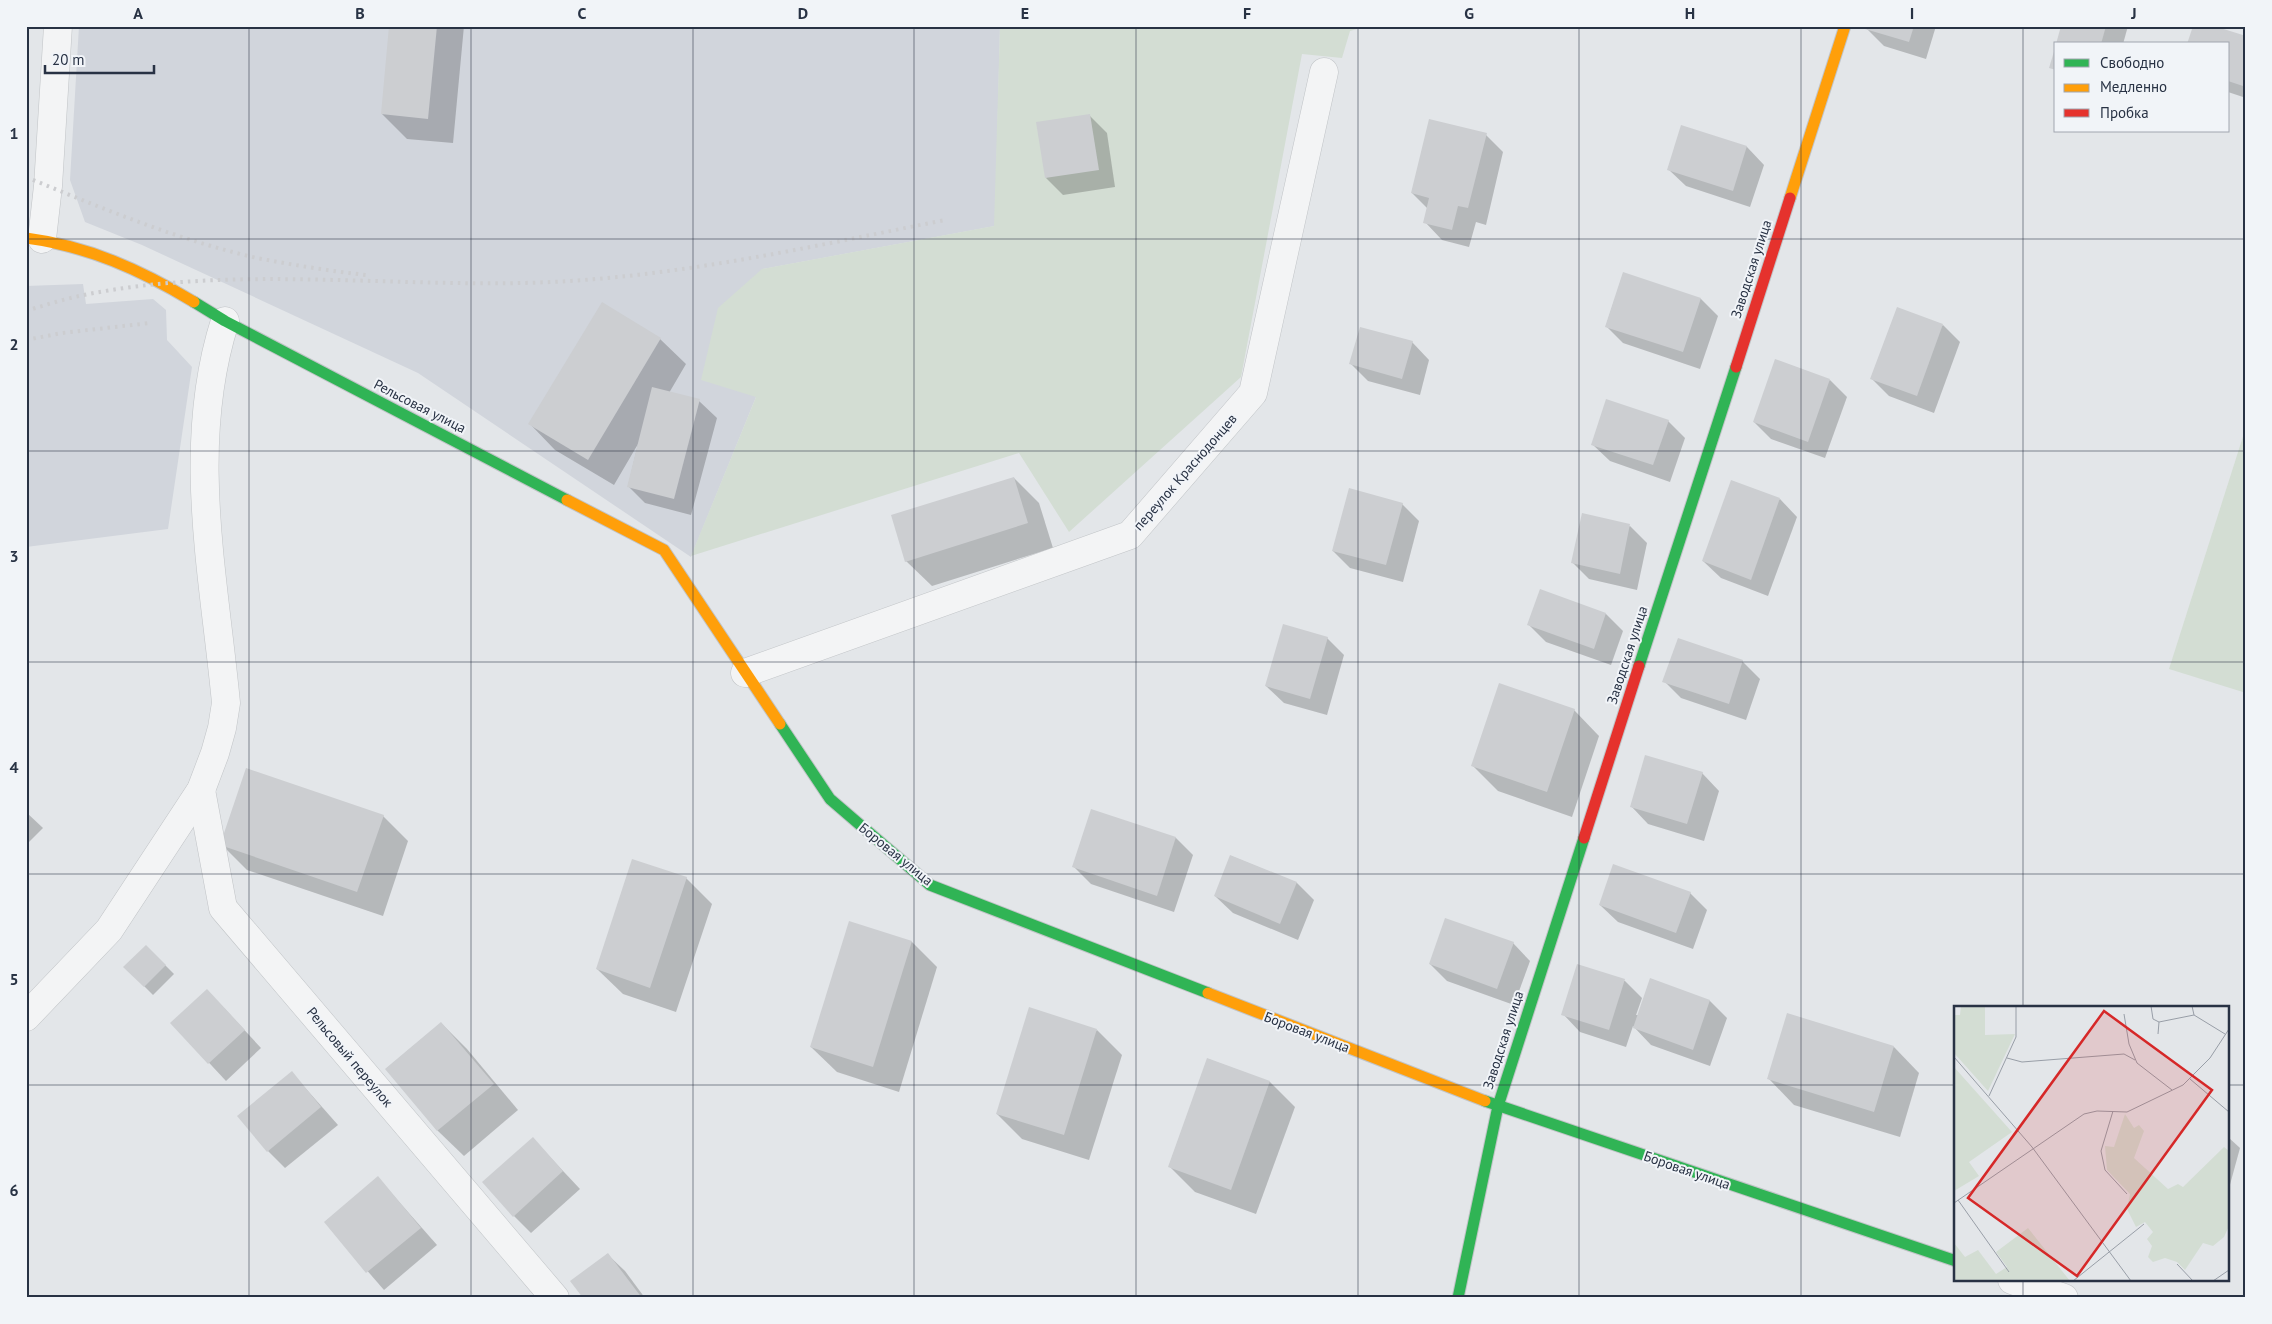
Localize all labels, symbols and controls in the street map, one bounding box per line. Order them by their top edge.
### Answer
text: A [133,3,143,23]
text: B [355,3,365,23]
text: C [578,3,587,23]
text: D [798,3,808,23]
text: E [1021,3,1029,23]
text: F [1243,3,1251,23]
text: G [1464,3,1474,23]
text: H [1685,3,1695,23]
text: I [1910,3,1914,23]
text: J [2130,3,2137,23]
scale bar [45,42,154,74]
legend [2054,42,2230,132]
text: 20 m [52,50,85,69]
text: Свободно [2100,53,2164,72]
text: Медленно [2100,77,2167,96]
text: Пробка [2100,103,2149,122]
text: 1 [9,123,19,143]
street label: Заводская улица [1727,217,1775,321]
text: 2 [9,334,19,354]
street label: Рельсовая улица [371,375,469,437]
street label: переулок Краснодонцев [1129,410,1241,534]
text: 3 [9,546,19,566]
street label: Заводская улица [1603,603,1651,707]
text: 4 [9,757,19,777]
street label: Боровая улица [855,819,937,889]
text: 5 [9,969,19,989]
street label: Заводская улица [1479,988,1527,1092]
street label: Рельсовый переулок [303,1003,397,1111]
inset map [1954,1006,2230,1282]
street label: Боровая улица [1262,1007,1352,1057]
street label: Боровая улица [1641,1147,1733,1193]
text: 6 [9,1180,19,1200]

